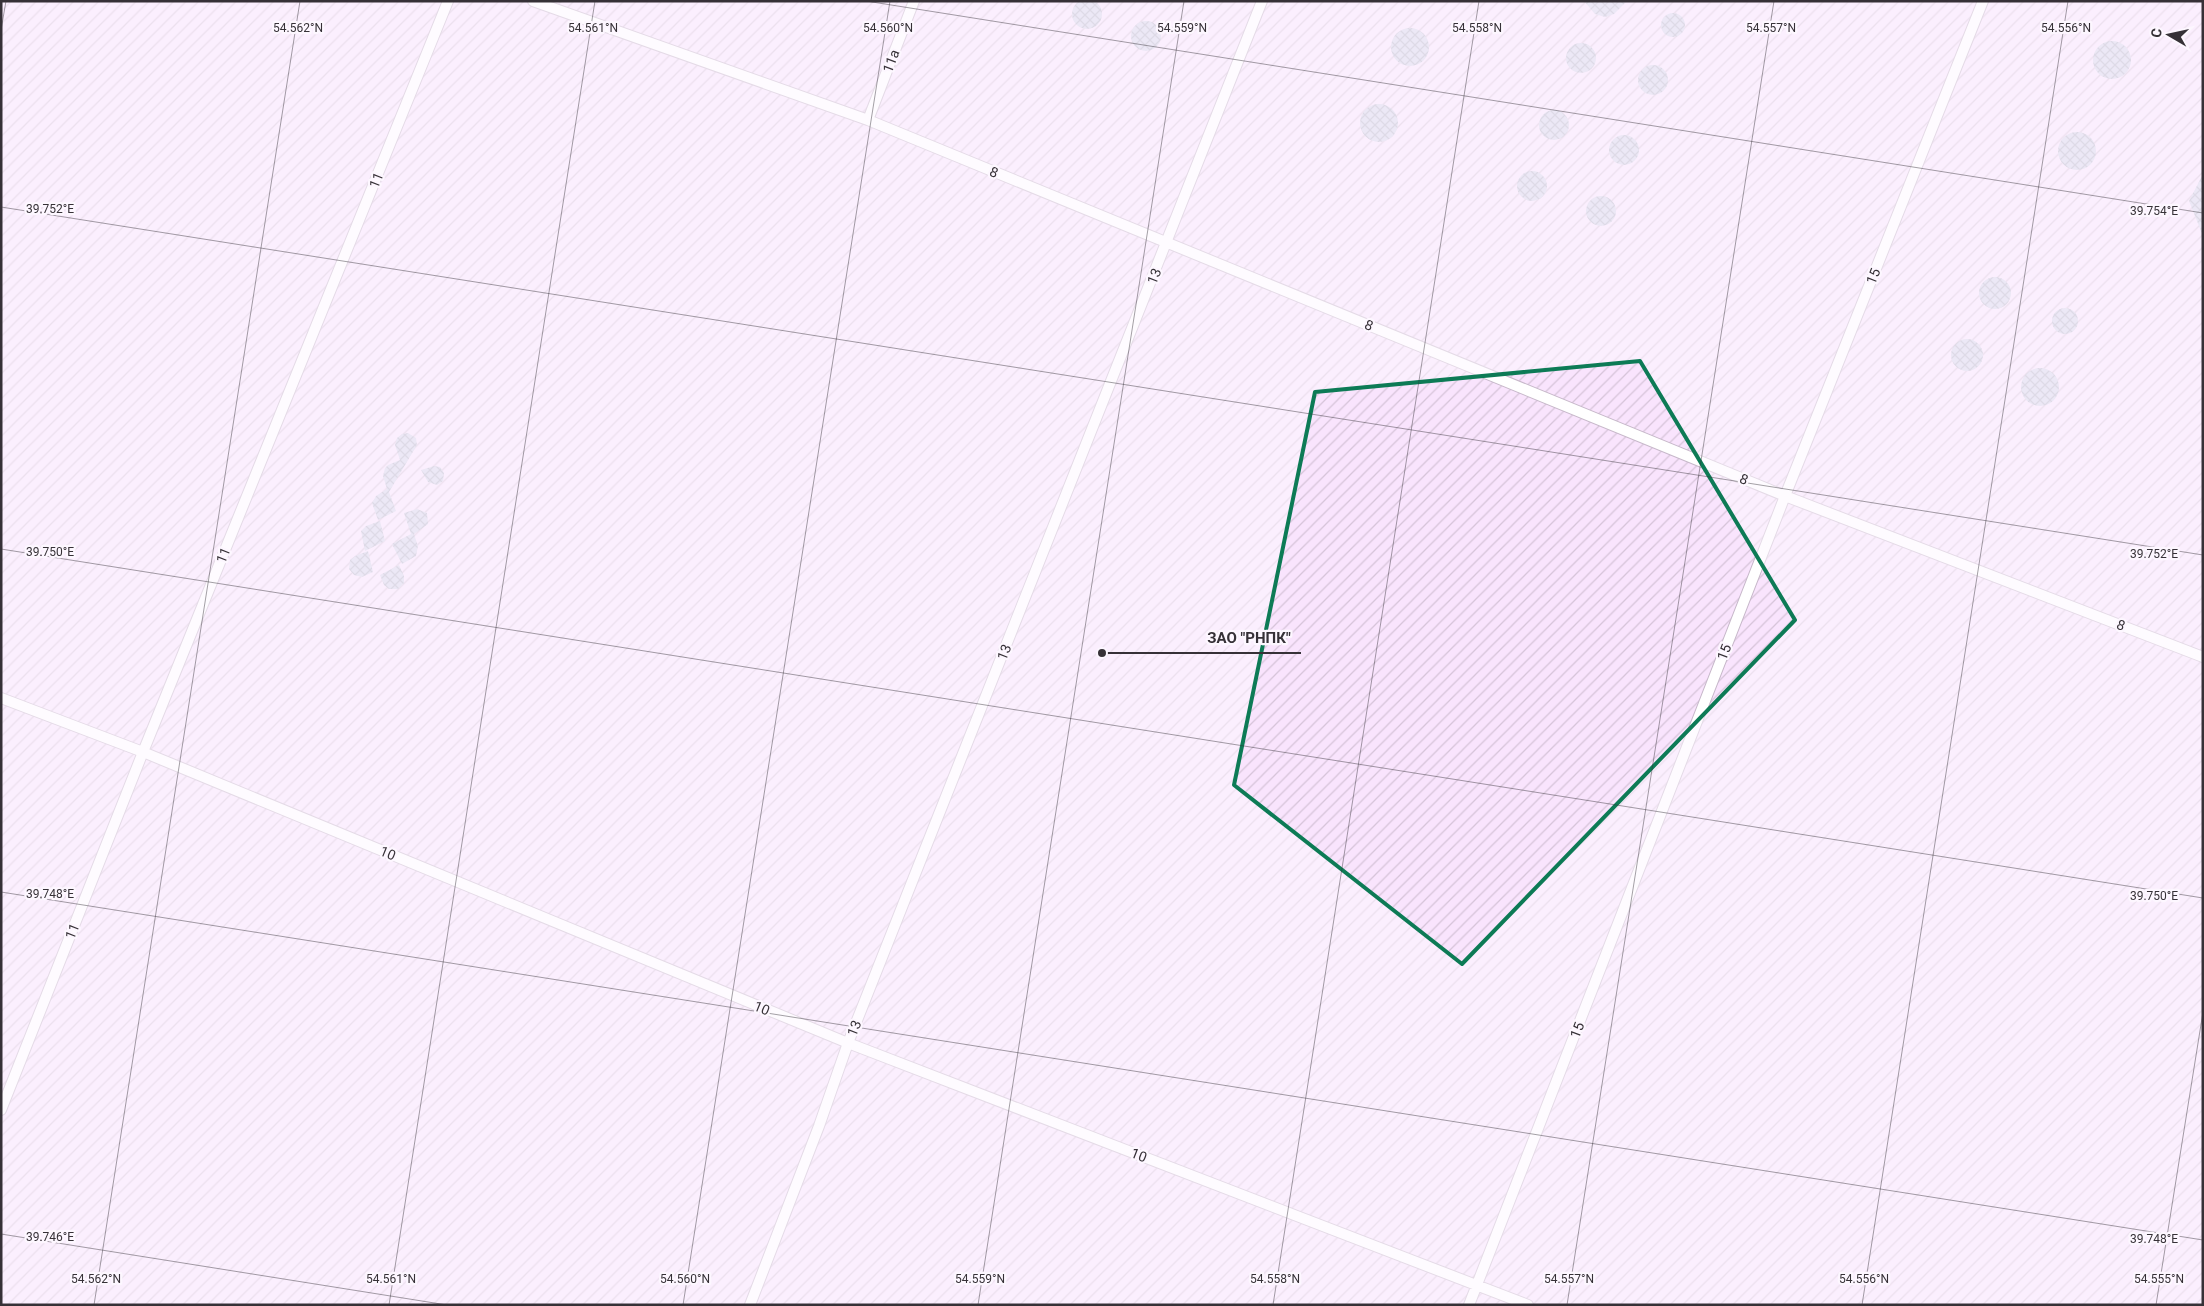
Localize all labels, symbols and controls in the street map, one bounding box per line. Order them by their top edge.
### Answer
north arrow [2144,10,2194,60]
text: 54.562°N [273,21,323,35]
text: 54.561°N [568,21,618,35]
text: 54.560°N [863,21,913,35]
text: 54.559°N [1157,21,1207,35]
text: 54.558°N [1452,21,1502,35]
text: 54.557°N [1746,21,1796,35]
text: 54.556°N [2041,21,2091,35]
text: С [2148,27,2165,39]
street label: 11a [879,47,903,75]
street label: 8 [987,163,1001,181]
street label: 11 [366,170,386,190]
text: 39.752°E [26,202,74,216]
text: 39.754°E [2130,204,2178,218]
street label: 13 [1144,266,1164,286]
street label: 15 [1863,266,1883,286]
street label: 8 [1362,316,1376,334]
street label: 8 [1737,470,1751,488]
text: 39.750°E [26,545,74,559]
street label: 11 [213,545,233,565]
text: 39.752°E [2130,547,2178,561]
street label: 8 [2114,616,2128,634]
callout: ЗАО "РНПК" [1197,623,1301,653]
text: ЗАО "РНПК" [1207,629,1291,647]
street label: 13 [994,642,1014,662]
street label: 15 [1714,642,1734,662]
street label: 10 [378,843,398,863]
text: 39.748°E [26,887,74,901]
text: 39.750°E [2130,889,2178,903]
street label: 11 [62,921,82,941]
street label: 10 [752,998,772,1018]
street label: 13 [844,1018,864,1038]
street label: 15 [1567,1020,1587,1040]
street label: 10 [1129,1145,1149,1165]
text: 39.746°E [26,1230,74,1244]
text: 39.748°E [2130,1232,2178,1246]
text: 54.562°N [71,1272,121,1286]
text: 54.561°N [366,1272,416,1286]
text: 54.560°N [660,1272,710,1286]
text: 54.559°N [955,1272,1005,1286]
text: 54.558°N [1250,1272,1300,1286]
text: 54.557°N [1544,1272,1594,1286]
text: 54.556°N [1839,1272,1889,1286]
text: 54.555°N [2134,1272,2184,1286]

